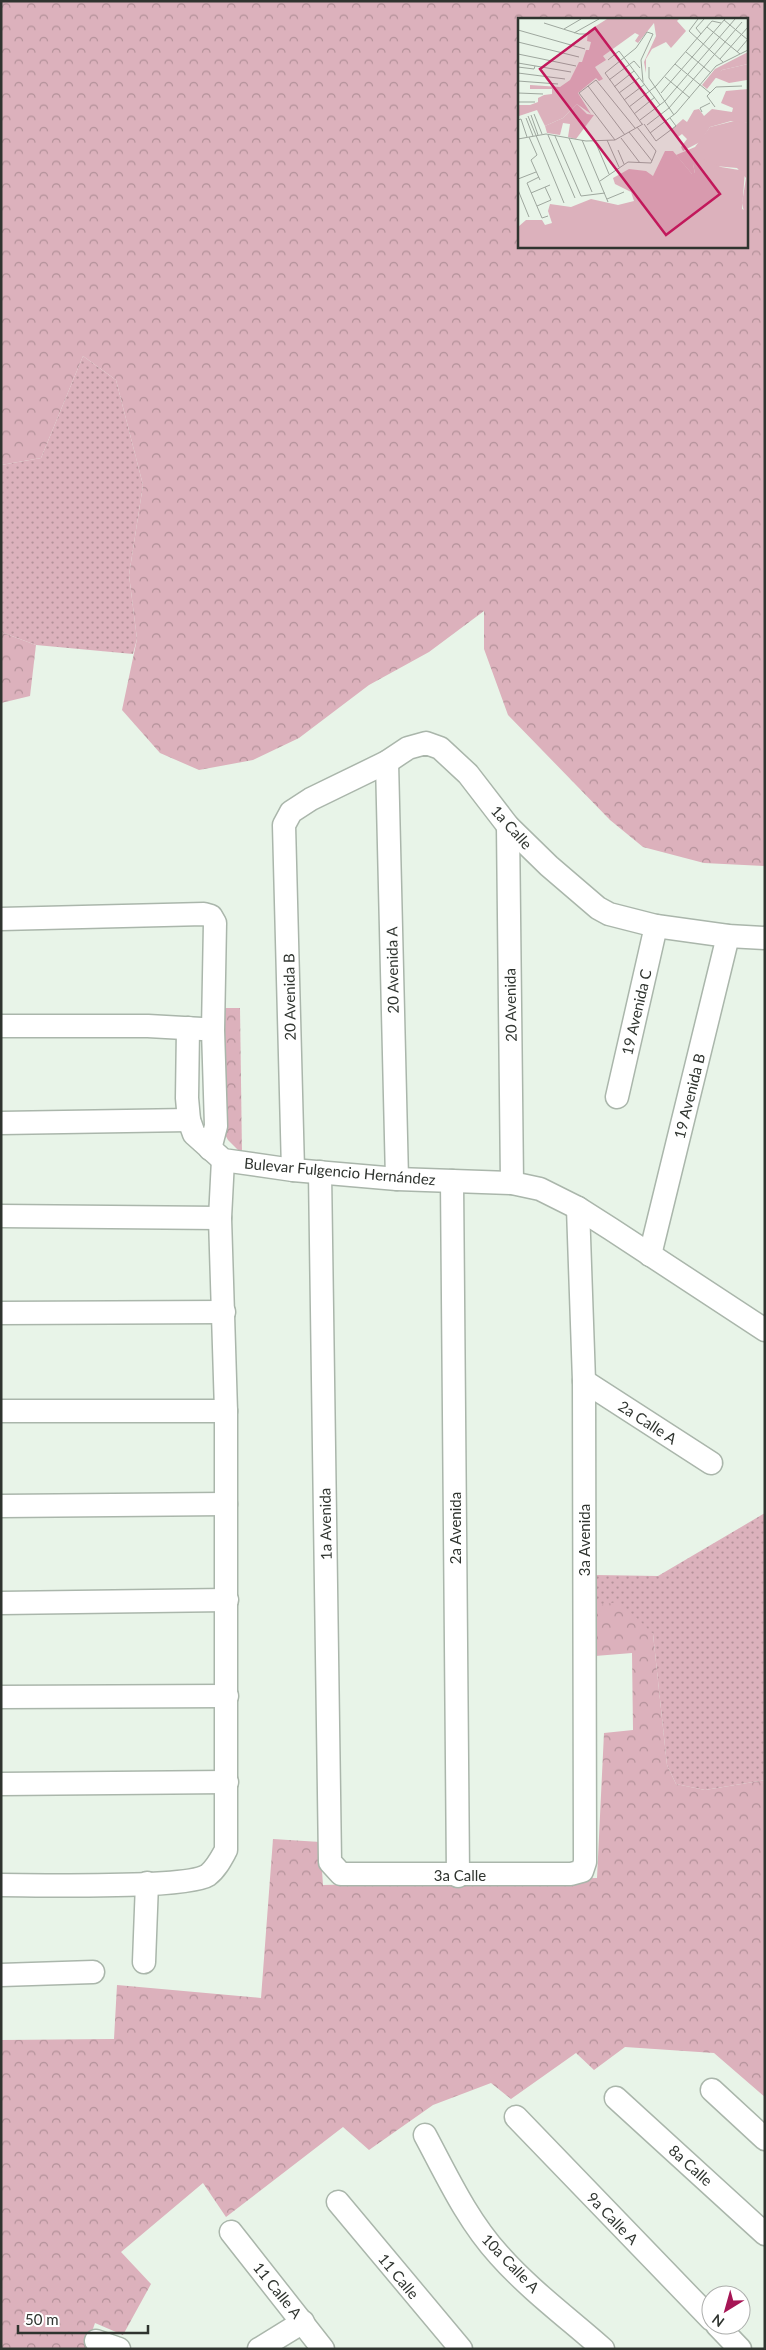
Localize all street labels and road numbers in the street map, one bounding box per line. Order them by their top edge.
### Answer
street label: 1a Calle [488,801,536,853]
street label: 20 Avenida A [382,925,402,1014]
street label: 20 Avenida B [279,953,299,1041]
street label: 19 Avenida C [617,967,655,1057]
street label: 20 Avenida [500,968,520,1042]
street label: 19 Avenida B [670,1052,708,1140]
street label: Bulevar Fulgencio Hernández [244,1154,437,1188]
street label: 2a Calle A [615,1396,681,1448]
street label: 1a Avenida [315,1488,335,1560]
street label: 2a Avenida [446,1492,464,1564]
street label: 3a Avenida [575,1504,593,1576]
street label: 3a Calle [434,1866,486,1884]
street label: 8a Calle [665,2141,717,2189]
street label: 9a Calle A [584,2188,643,2249]
street label: 10a Calle A [479,2230,544,2297]
street label: 11 Calle [375,2250,423,2302]
street label: 11 Calle A [250,2258,307,2322]

